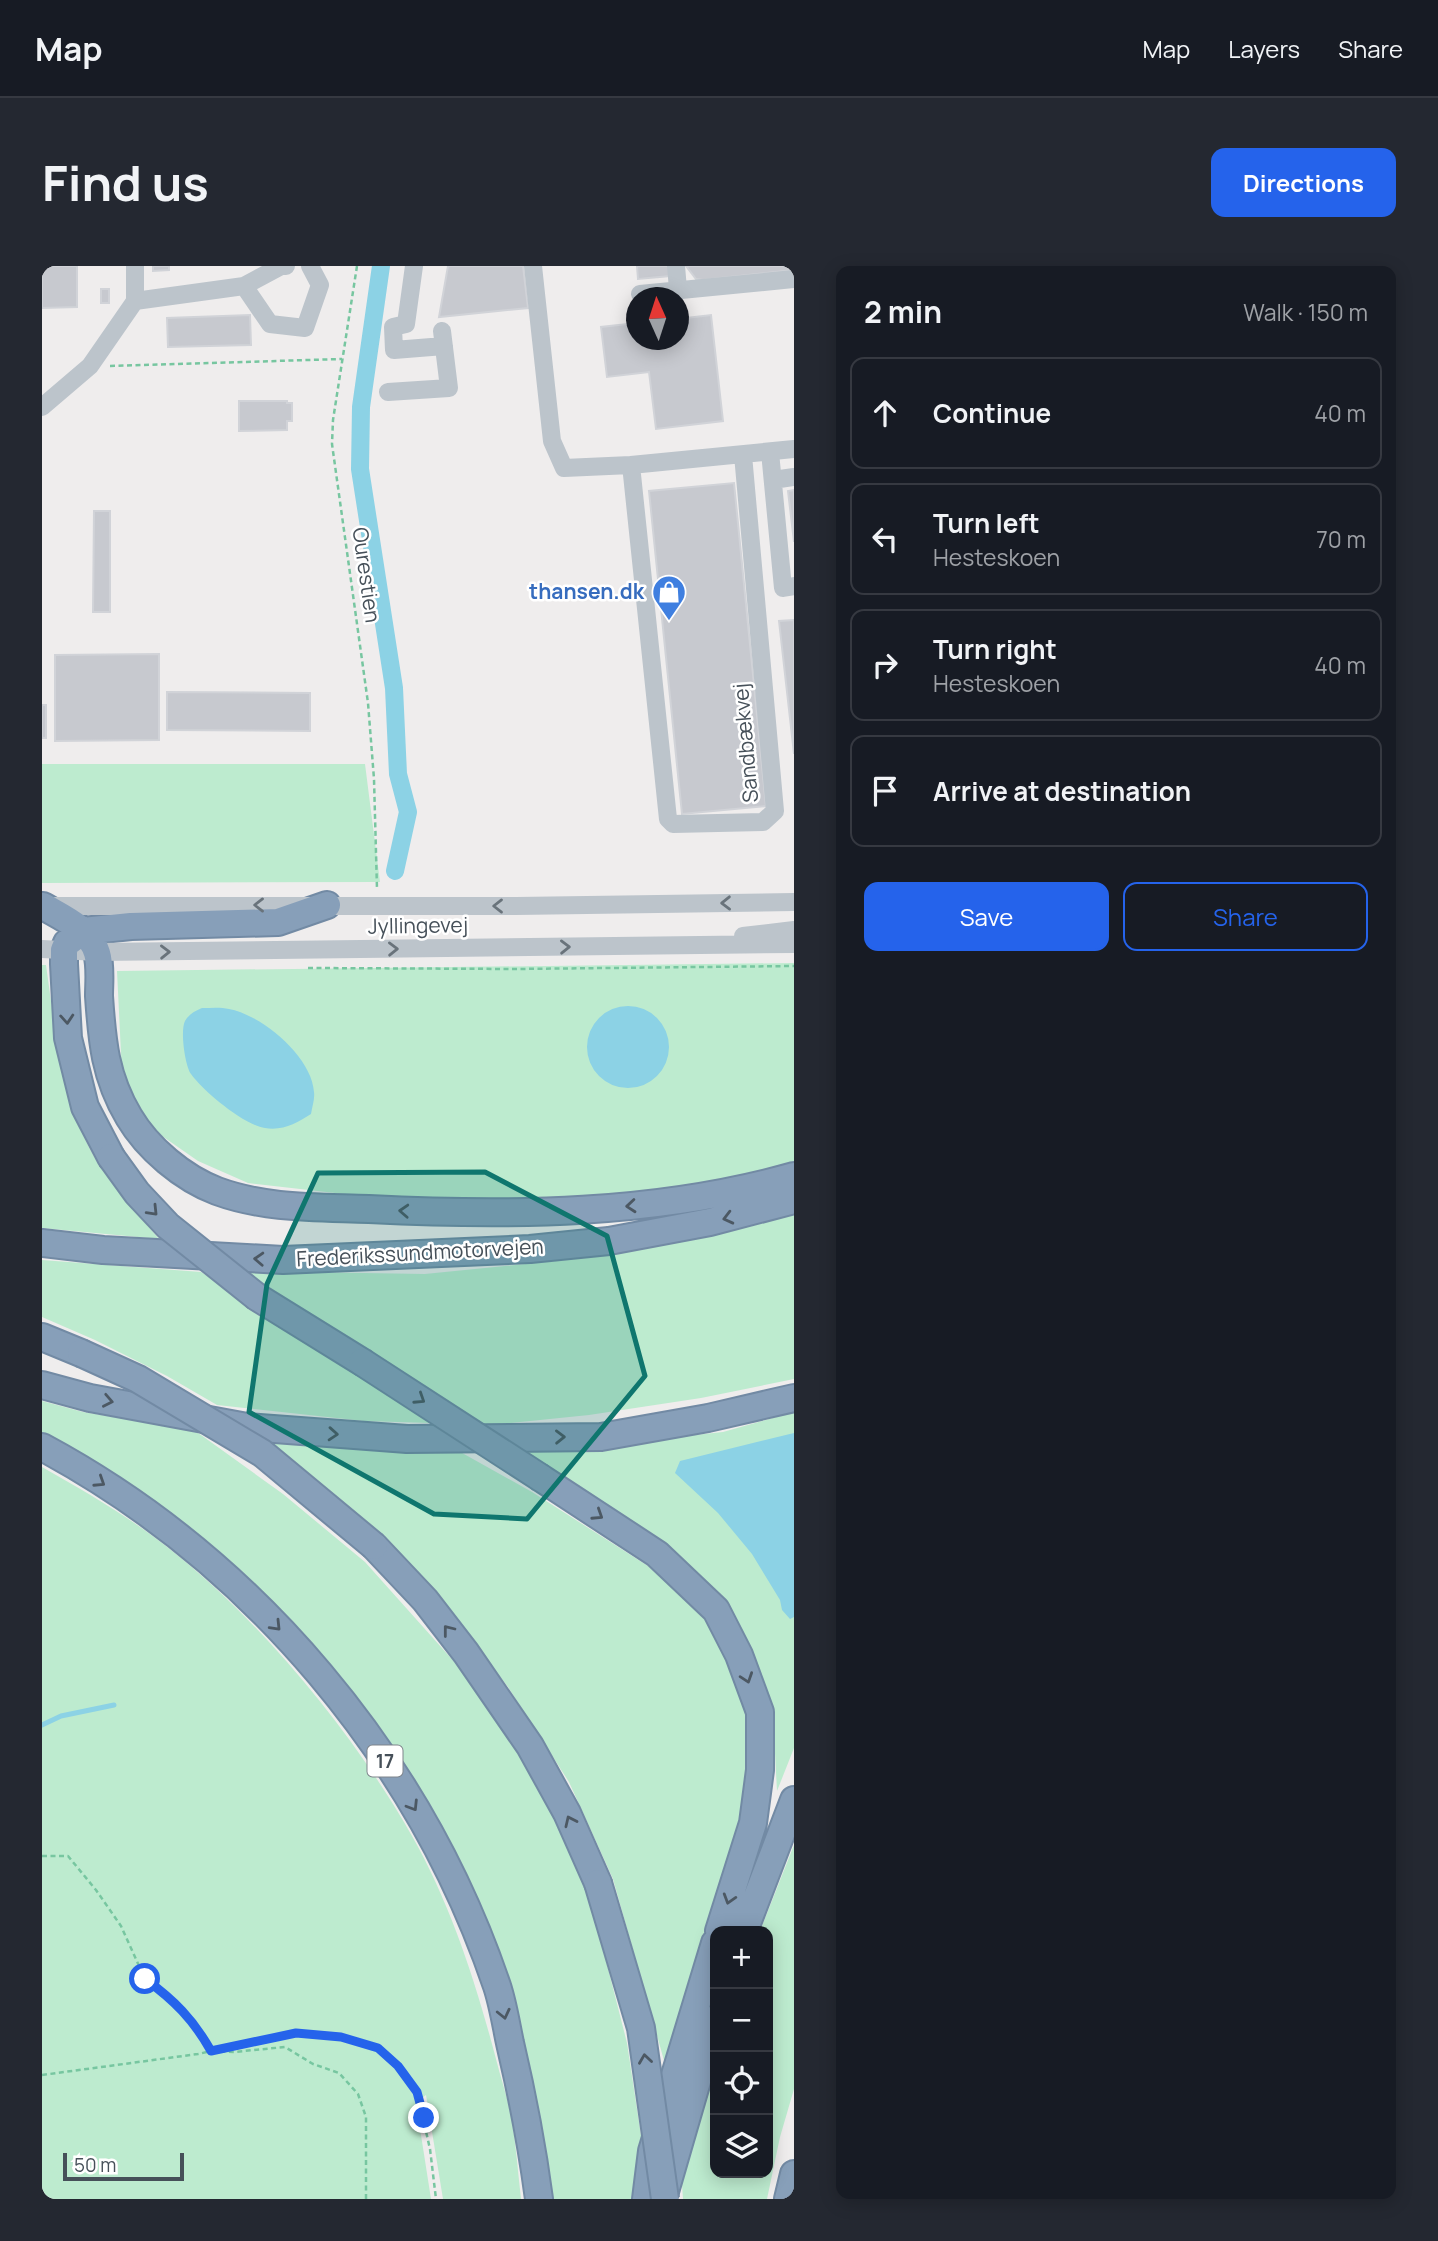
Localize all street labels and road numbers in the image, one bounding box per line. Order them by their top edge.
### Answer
street label: Ourestien [346,525,388,624]
street label: Sandbækvej [726,682,764,804]
street label: Jyllingevej [368,910,468,940]
street label: Frederikssundmotorvejen [296,1232,544,1272]
road number: 17 [368,1746,402,1777]

